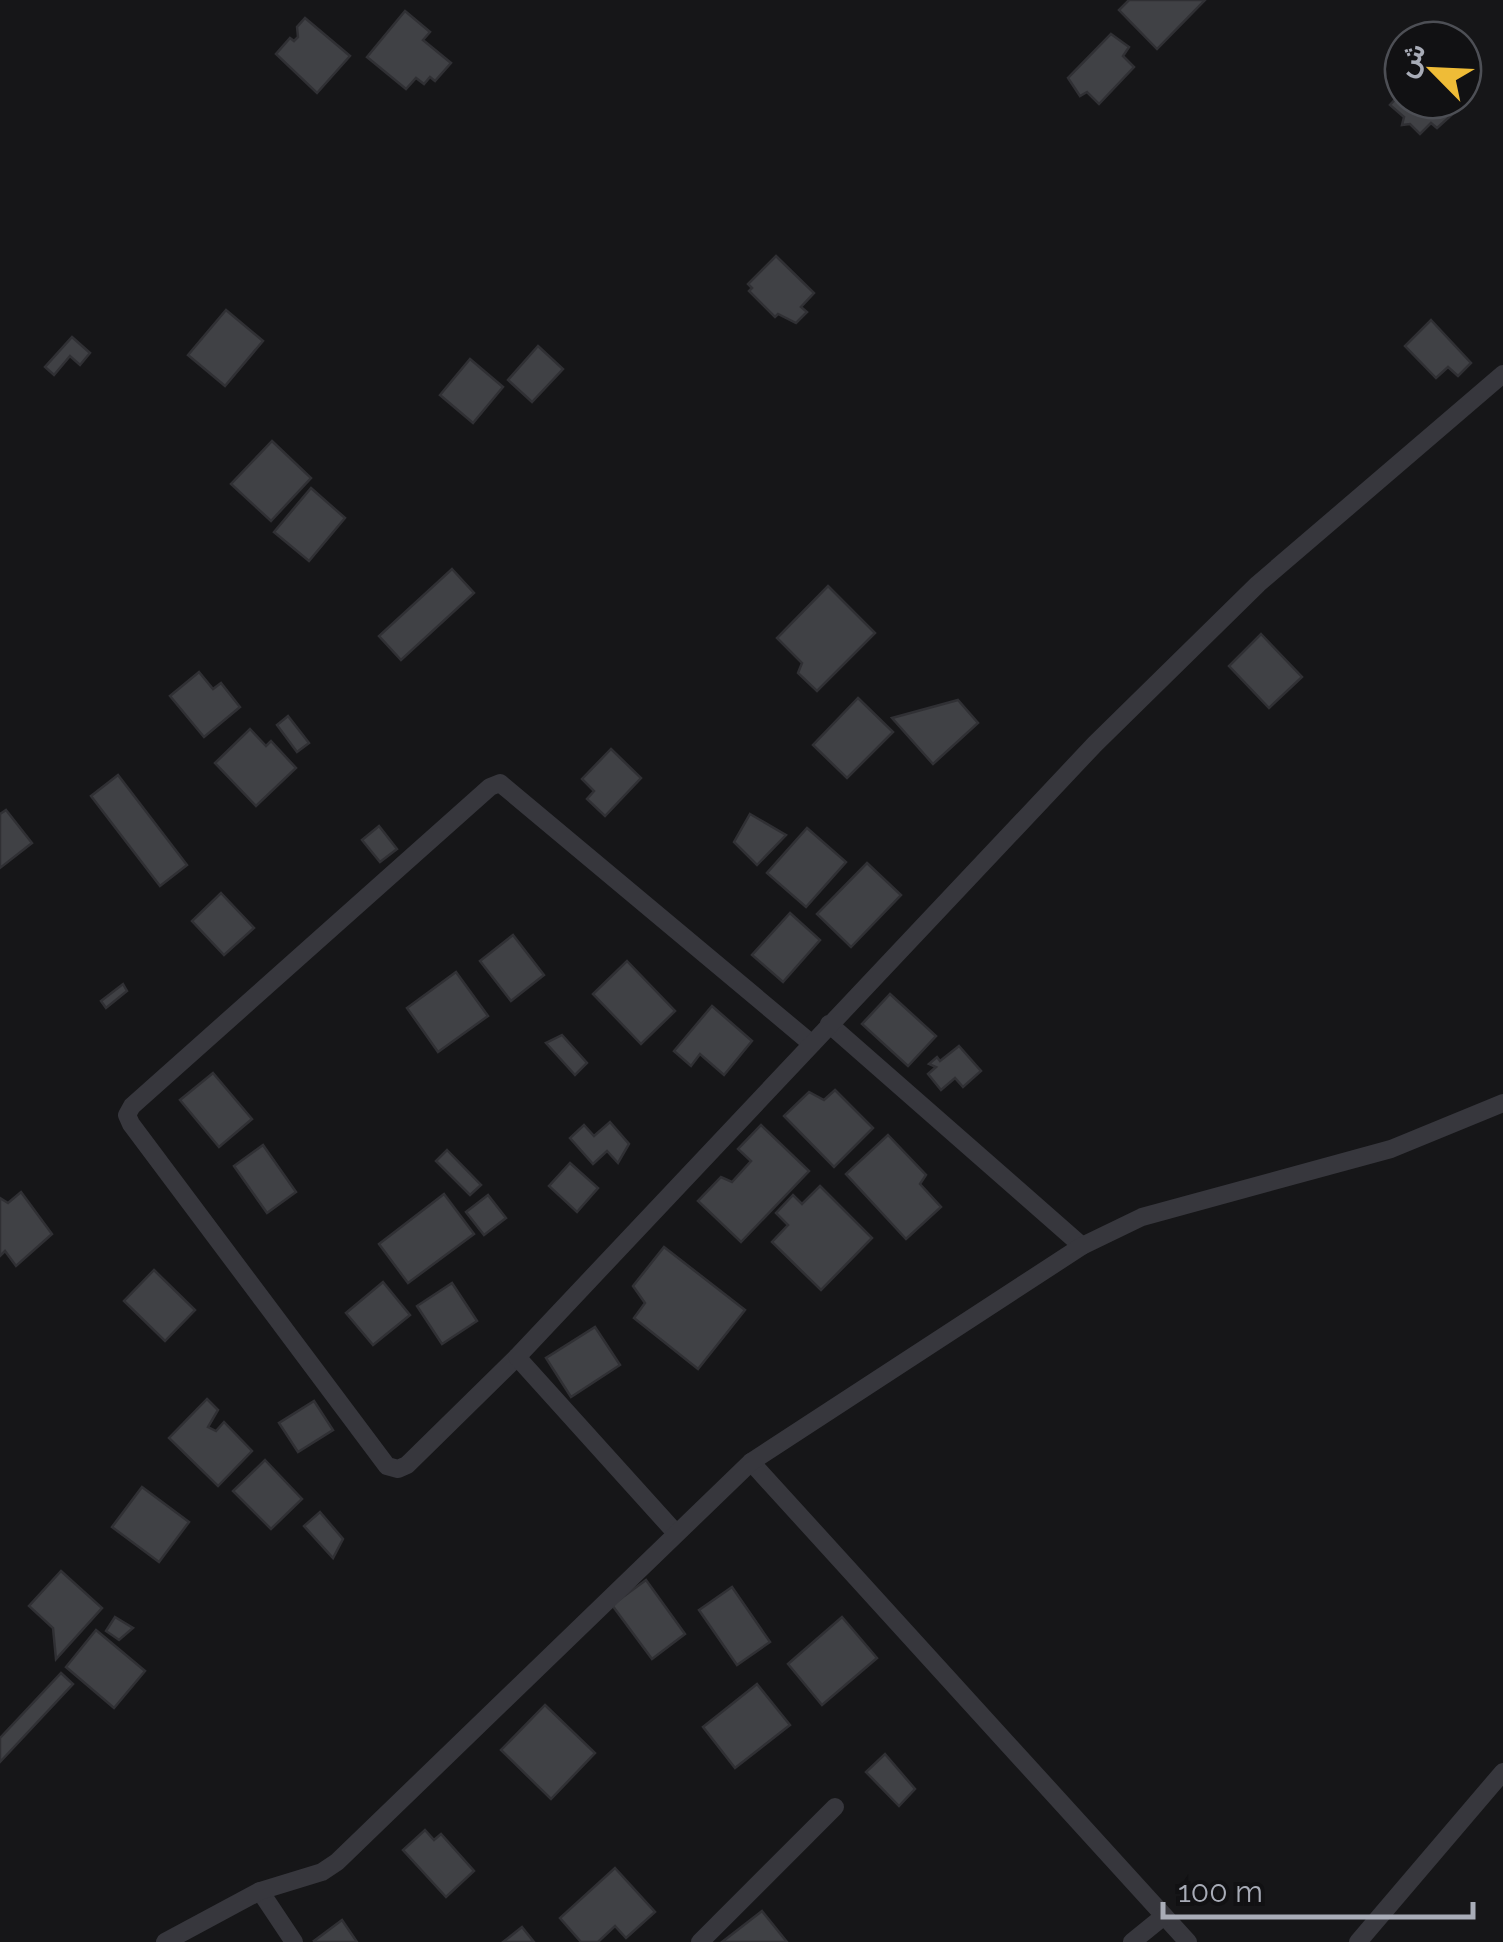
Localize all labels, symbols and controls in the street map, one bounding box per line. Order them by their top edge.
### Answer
north arrow [1383,20,1483,120]
text: ش [1389,38,1433,82]
scale bar [1163,1857,1473,1919]
text: 100 m [1178,1874,1263,1909]

